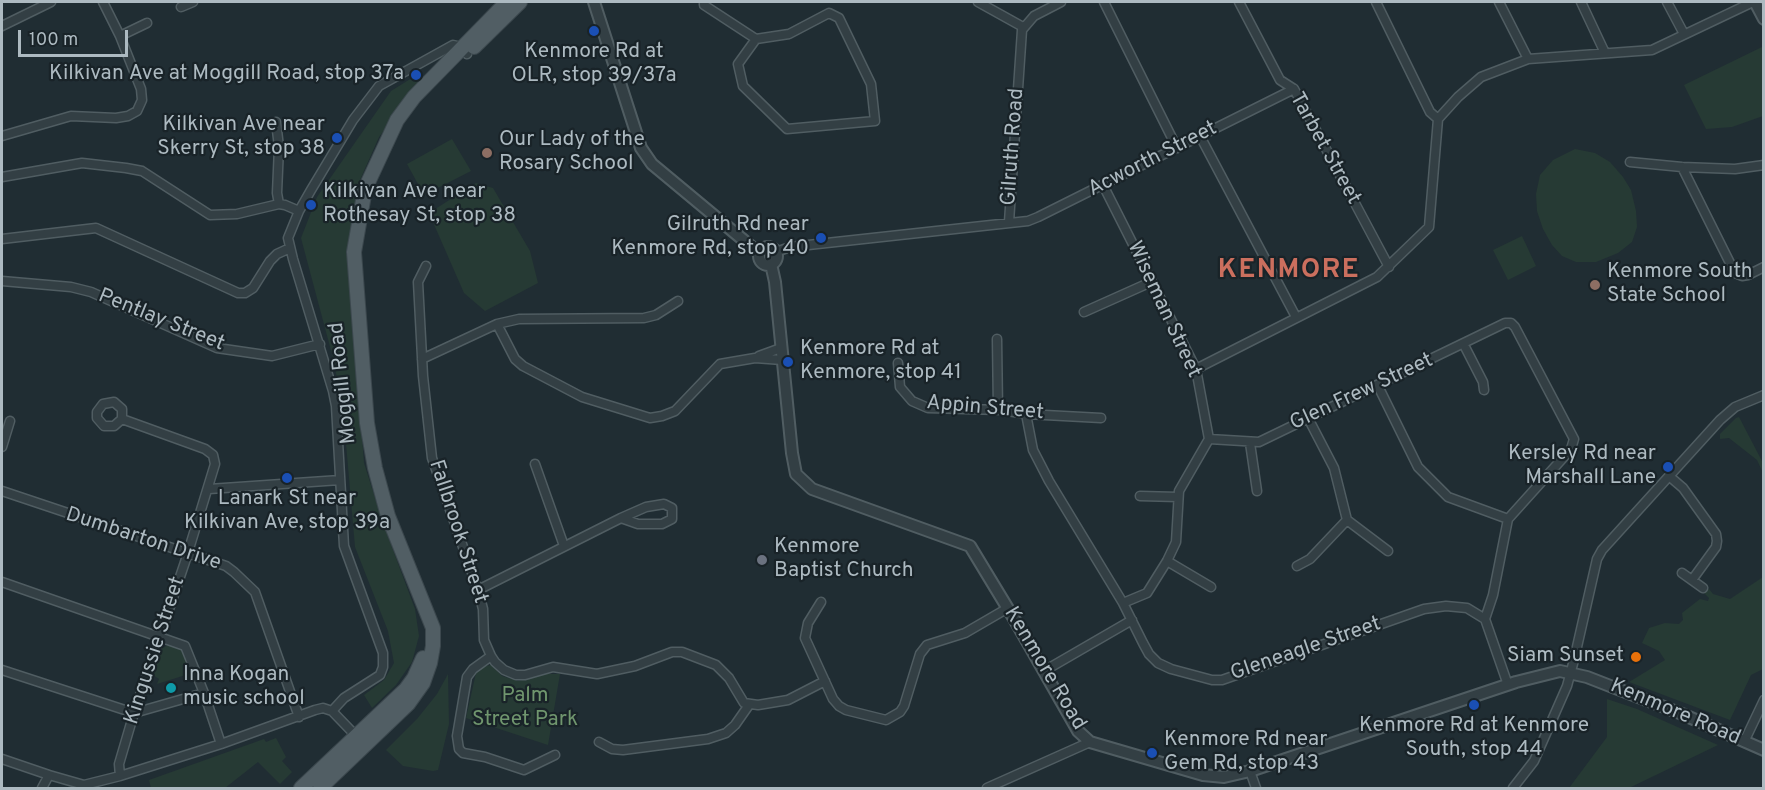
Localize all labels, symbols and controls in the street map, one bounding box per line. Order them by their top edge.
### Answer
scale bar [21,18,130,56]
marker: Kenmore Rd at OLR, stop 39/37a [587,24,601,38]
text: 100 m [29,29,78,52]
place label: Kenmore Rd at OLR, stop 39/37a [512,40,676,90]
place label: Kilkivan Ave at Moggill Road, stop 37a [49,62,404,88]
marker: Kilkivan Ave at Moggill Road, stop 37a [409,68,423,82]
street label: Gilruth Road [997,87,1031,207]
street label: Tarbet Street [1283,89,1365,209]
place label: Kilkivan Ave near Skerry St, stop 38 [157,113,325,163]
street label: Acworth Street [1084,117,1222,203]
place label: Our Lady of the Rosary School [499,128,645,178]
marker: Kilkivan Ave near Skerry St, stop 38 [330,131,344,145]
marker: Our Lady of the Rosary School [480,146,494,160]
place label: Kilkivan Ave near Rothesay St, stop 38 [323,180,516,230]
marker: Kilkivan Ave near Rothesay St, stop 38 [304,198,318,212]
place label: Gilruth Rd near Kenmore Rd, stop 40 [611,213,809,263]
marker: Gilruth Rd near Kenmore Rd, stop 40 [814,231,828,245]
street label: Wiseman Street [1120,238,1206,382]
district label: KENMORE [1218,256,1360,288]
place label: Kenmore South State School [1607,260,1753,310]
marker: Kenmore South State School [1588,278,1602,292]
street label: Pentlay Street [94,284,228,358]
street label: Moggill Road [325,321,363,445]
place label: Kenmore Rd at Kenmore, stop 41 [800,337,962,387]
street label: Glen Frew Street [1286,349,1438,437]
marker: Kenmore Rd at Kenmore, stop 41 [781,355,795,369]
street label: Appin Street [925,391,1045,427]
place label: Kersley Rd near Marshall Lane [1508,442,1656,492]
street label: Fallbrook Street [422,457,492,607]
marker: Kersley Rd near Marshall Lane [1661,460,1675,474]
marker: Lanark St near Kilkivan Ave, stop 39a [280,471,294,485]
place label: Lanark St near Kilkivan Ave, stop 39a [184,487,390,537]
street label: Dumbarton Drive [62,503,224,577]
place label: Kenmore Baptist Church [774,535,914,585]
marker: Kenmore Baptist Church [755,553,769,567]
street label: Kingussie Street [120,574,192,728]
street label: Kenmore Road [997,603,1091,735]
street label: Gleneagle Street [1227,612,1385,688]
place label: Siam Sunset [1507,644,1624,670]
marker: Siam Sunset [1629,650,1643,664]
place label: Inna Kogan music school [183,663,305,713]
street label: Kenmore Road [1606,674,1744,752]
marker: Inna Kogan music school [164,681,178,695]
park label: Palm Street Park [472,684,578,734]
marker: Kenmore Rd at Kenmore South, stop 44 [1467,698,1481,712]
place label: Kenmore Rd at Kenmore South, stop 44 [1359,714,1589,764]
place label: Kenmore Rd near Gem Rd, stop 43 [1164,728,1328,778]
marker: Kenmore Rd near Gem Rd, stop 43 [1145,746,1159,760]

